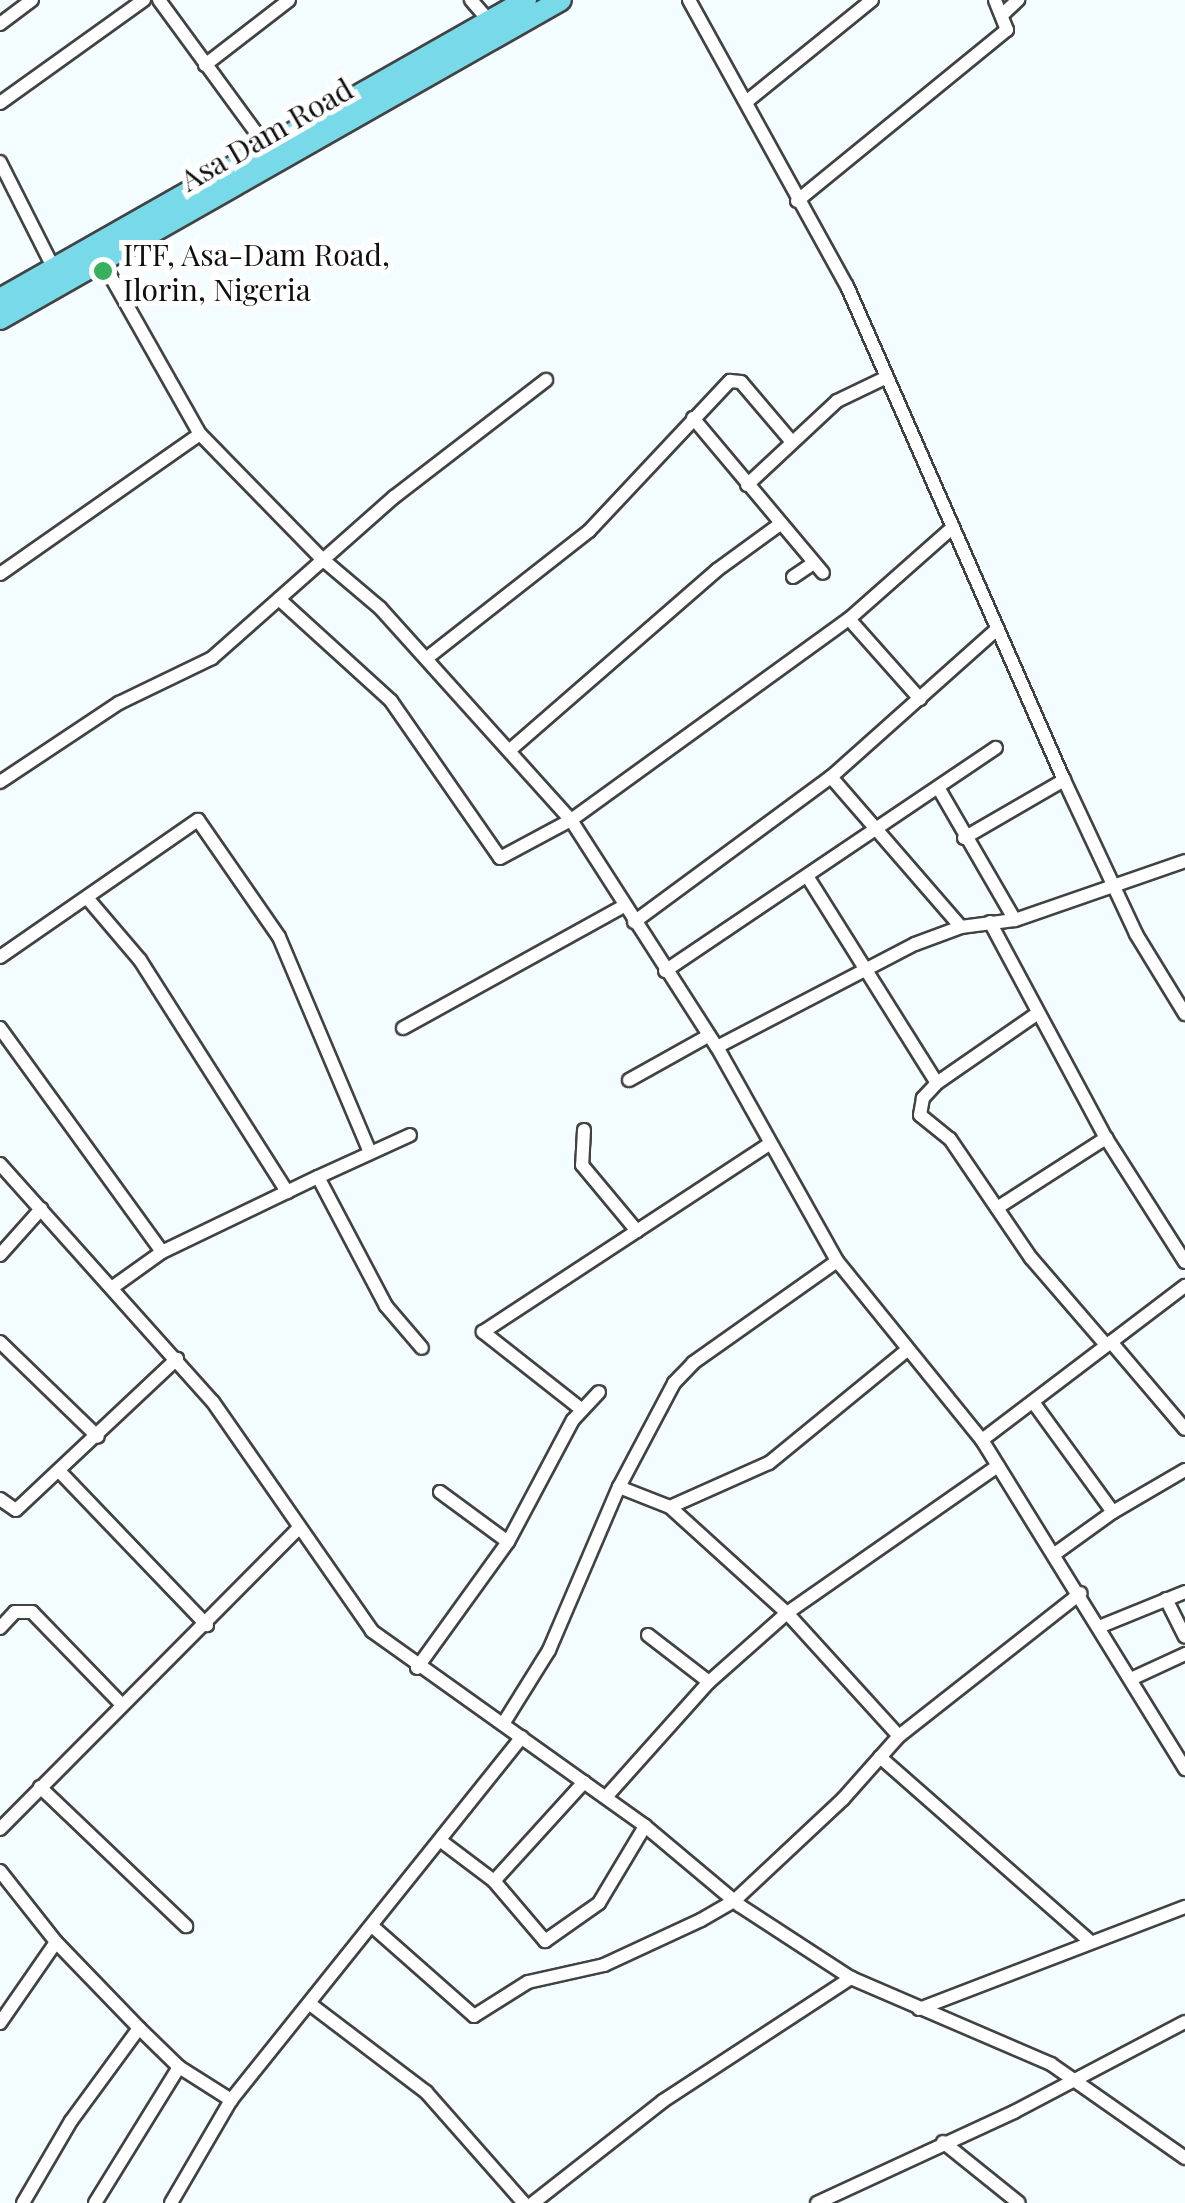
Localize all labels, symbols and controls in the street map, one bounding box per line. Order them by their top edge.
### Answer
street label: Asa Dam Road [173,70,359,198]
place label: ITF, Asa-Dam Road, Ilorin, Nigeria [123,236,391,306]
marker: ITF, Asa-Dam Road, Ilorin, Nigeria [92,260,114,282]

